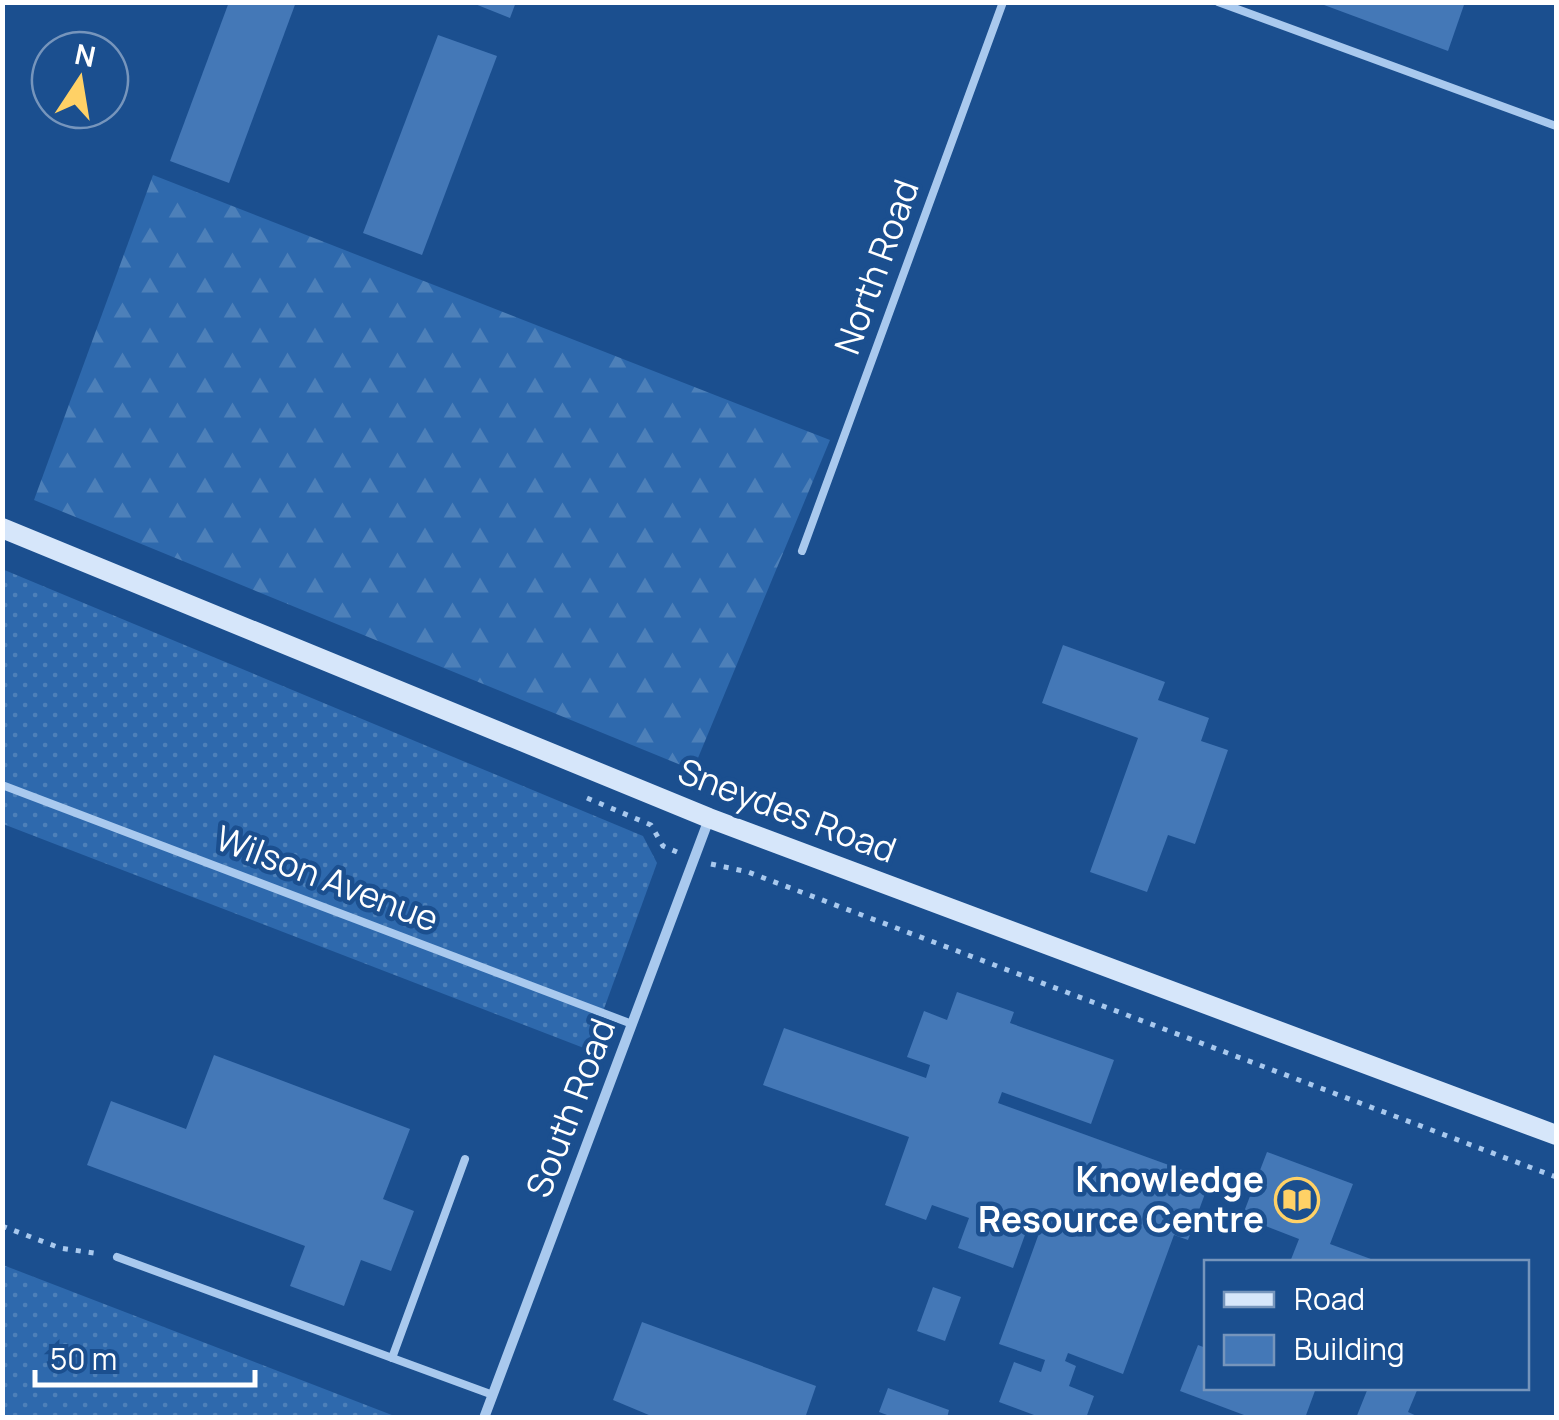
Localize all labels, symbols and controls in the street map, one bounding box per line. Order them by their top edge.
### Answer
north arrow [30,30,130,130]
text: N [72,34,99,75]
street label: North Road [822,173,930,360]
street label: Sneydes Road [672,747,903,874]
street label: Wilson Avenue [209,814,446,943]
street label: South Road [514,1011,626,1204]
place label: Knowledge Resource Centre [978,1155,1264,1243]
library icon: Knowledge Resource Centre [1274,1177,1320,1223]
legend [1204,1260,1529,1390]
text: Road [1294,1278,1365,1319]
scale bar [35,1325,255,1387]
text: Building [1294,1328,1405,1369]
text: 50 m [50,1338,117,1379]

